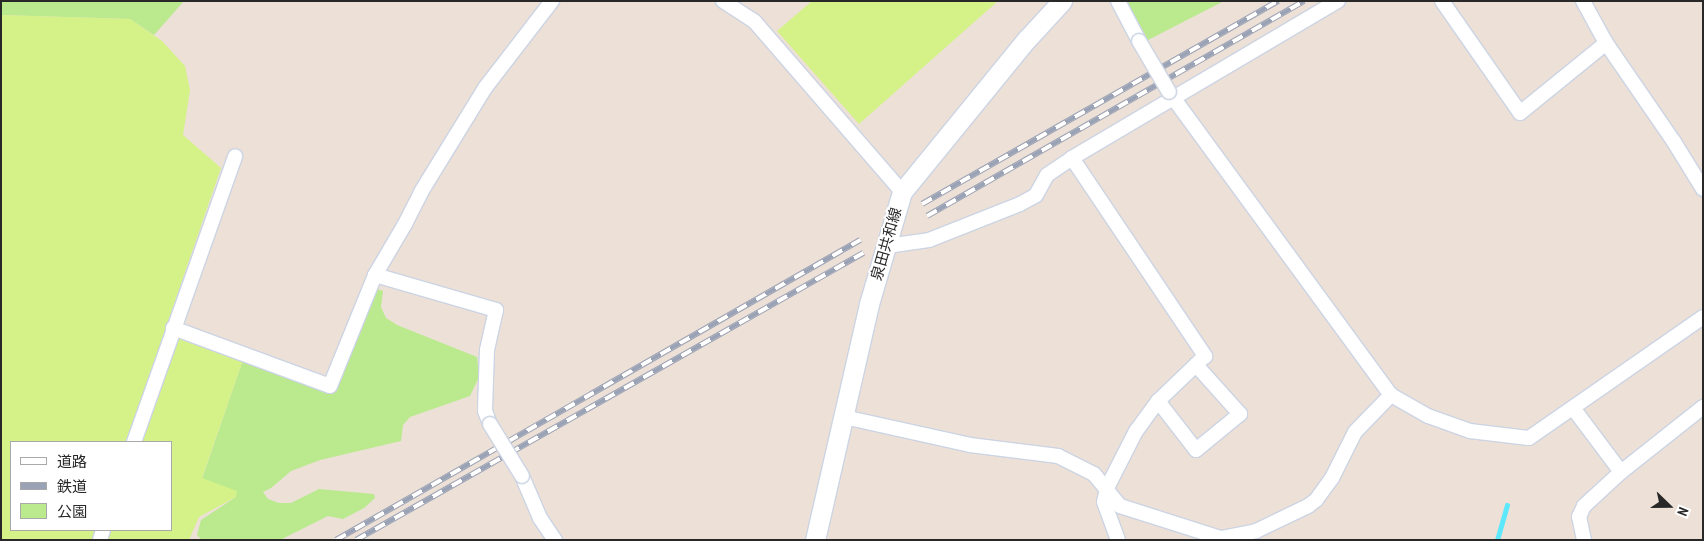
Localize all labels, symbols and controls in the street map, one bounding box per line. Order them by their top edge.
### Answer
street label: 泉田共和線 [867,205,905,283]
legend [10,441,172,531]
text: 道路 [57,452,87,471]
text: 鉄道 [57,477,87,496]
north arrow [1644,481,1694,531]
text: 公園 [57,502,87,521]
text: N [1673,505,1693,518]

